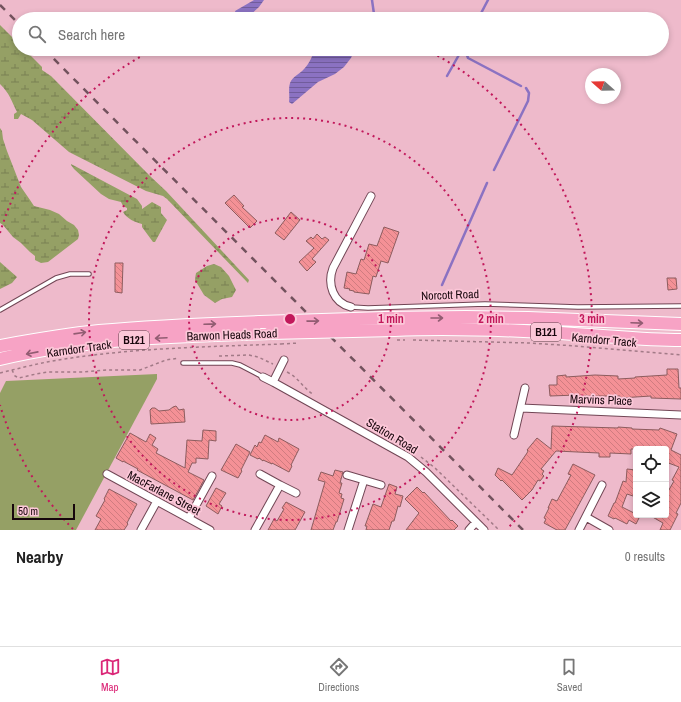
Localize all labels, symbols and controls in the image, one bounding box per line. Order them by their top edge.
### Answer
search box [12,12,669,56]
icon: search [26,23,48,45]
text: Search here [58,24,125,45]
north arrow [585,68,621,104]
street label: Norcott Road [421,286,479,304]
text: 1 min [378,311,404,327]
text: 2 min [478,311,504,327]
text: 3 min [579,311,605,327]
centre of rings [283,312,297,326]
one-way arrow [430,314,443,322]
one-way arrow [306,317,319,325]
one-way arrow [630,319,643,327]
one-way arrow [203,320,216,328]
road number: B121 [531,323,561,341]
street label: Barwon Heads Road [186,325,278,345]
one-way arrow [73,329,86,337]
street label: Karndorr Track [571,329,637,351]
road number: B121 [119,331,149,349]
one-way arrow [155,334,168,341]
street label: Karndorr Track [46,337,112,361]
one-way arrow [26,349,39,357]
street label: Marvins Place [570,391,632,409]
street label: Station Road [363,414,421,458]
map controls [633,446,669,518]
button: locate [633,446,669,482]
street label: MacFarlane Street [125,467,204,519]
button: layers [633,482,669,518]
scale bar [12,502,75,521]
text: 50 m [18,504,38,518]
text: Nearby [16,545,63,568]
text: 0 results [625,548,665,565]
tab: Map [99,656,121,694]
tab: Directions [318,656,359,694]
tab: Saved [557,656,582,694]

